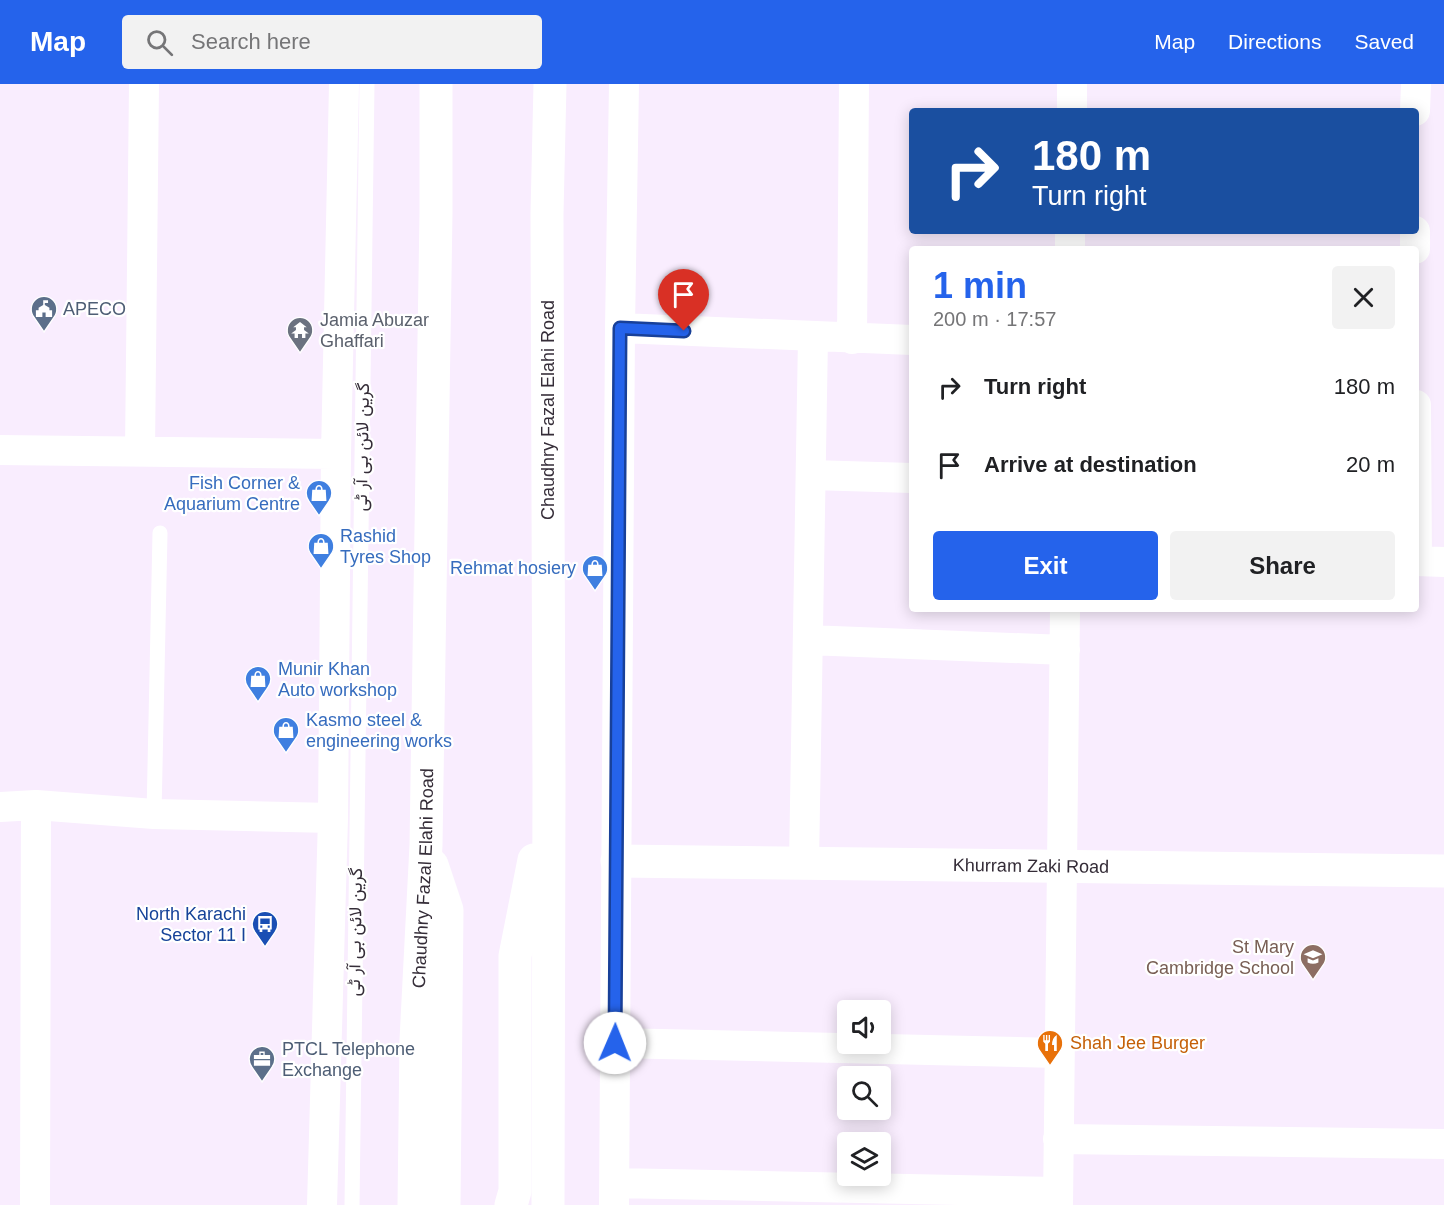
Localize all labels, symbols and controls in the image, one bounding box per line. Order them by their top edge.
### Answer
search box [122,15,542,69]
text: Map [30,26,86,57]
icon: search [143,26,176,59]
text: Search here [191,29,311,54]
text: Map [1154,30,1195,53]
text: Directions [1228,30,1321,53]
text: Saved [1354,30,1414,53]
icon: right [933,132,1011,210]
text: 180 m [1032,132,1151,179]
text: Turn right [1032,181,1147,211]
text: 1 min [933,265,1027,306]
button: close [1332,266,1395,329]
pin [658,269,709,331]
icon: arrive [667,278,700,311]
public building icon: APECO [29,294,59,332]
place label: APECO [63,299,126,319]
street label: Chaudhry Fazal Elahi Road [538,300,558,520]
text: 200 m · 17:57 [933,308,1056,330]
place label: Jamia Abuzar Ghaffari [320,310,429,351]
temple icon: Jamia Abuzar Ghaffari [285,315,315,353]
icon: right [933,371,966,404]
text: Turn right [984,374,1086,399]
text: 180 m [1334,374,1395,399]
street label: گرین لائن بی آر ٹی [351,382,374,512]
icon: arrive [933,449,966,482]
text: Arrive at destination [984,452,1197,477]
text: 20 m [1346,452,1395,477]
place label: Fish Corner & Aquarium Centre [164,473,300,514]
shop icon: Fish Corner & Aquarium Centre [304,478,334,516]
place label: Rashid Tyres Shop [340,526,431,567]
shop icon: Rashid Tyres Shop [306,531,336,569]
button: Exit [933,531,1158,600]
button: Share [1170,531,1395,600]
shop icon: Rehmat hosiery [580,553,610,591]
place label: Rehmat hosiery [450,558,576,578]
place label: Munir Khan Auto workshop [278,659,397,700]
shop icon: Munir Khan Auto workshop [243,664,273,702]
place label: Kasmo steel & engineering works [306,710,452,751]
shop icon: Kasmo steel & engineering works [271,715,301,753]
street label: Chaudhry Fazal Elahi Road [409,768,437,989]
street label: Khurram Zaki Road [953,855,1109,877]
street label: گرین لائن بی آر ٹی [344,867,367,997]
place label: North Karachi Sector 11 I [136,904,246,945]
bus stop icon: North Karachi Sector 11 I [250,909,280,947]
place label: St Mary Cambridge School [1146,937,1294,978]
school or university icon: St Mary Cambridge School [1298,942,1328,980]
map controls [837,1000,891,1186]
button: sound [837,1000,891,1054]
position arrow [583,1011,647,1075]
restaurant icon: Shah Jee Burger [1035,1028,1065,1066]
place label: Shah Jee Burger [1070,1033,1205,1053]
place label: PTCL Telephone Exchange [282,1039,415,1080]
office icon: PTCL Telephone Exchange [247,1044,277,1082]
button: search [837,1066,891,1120]
button: layers [837,1132,891,1186]

